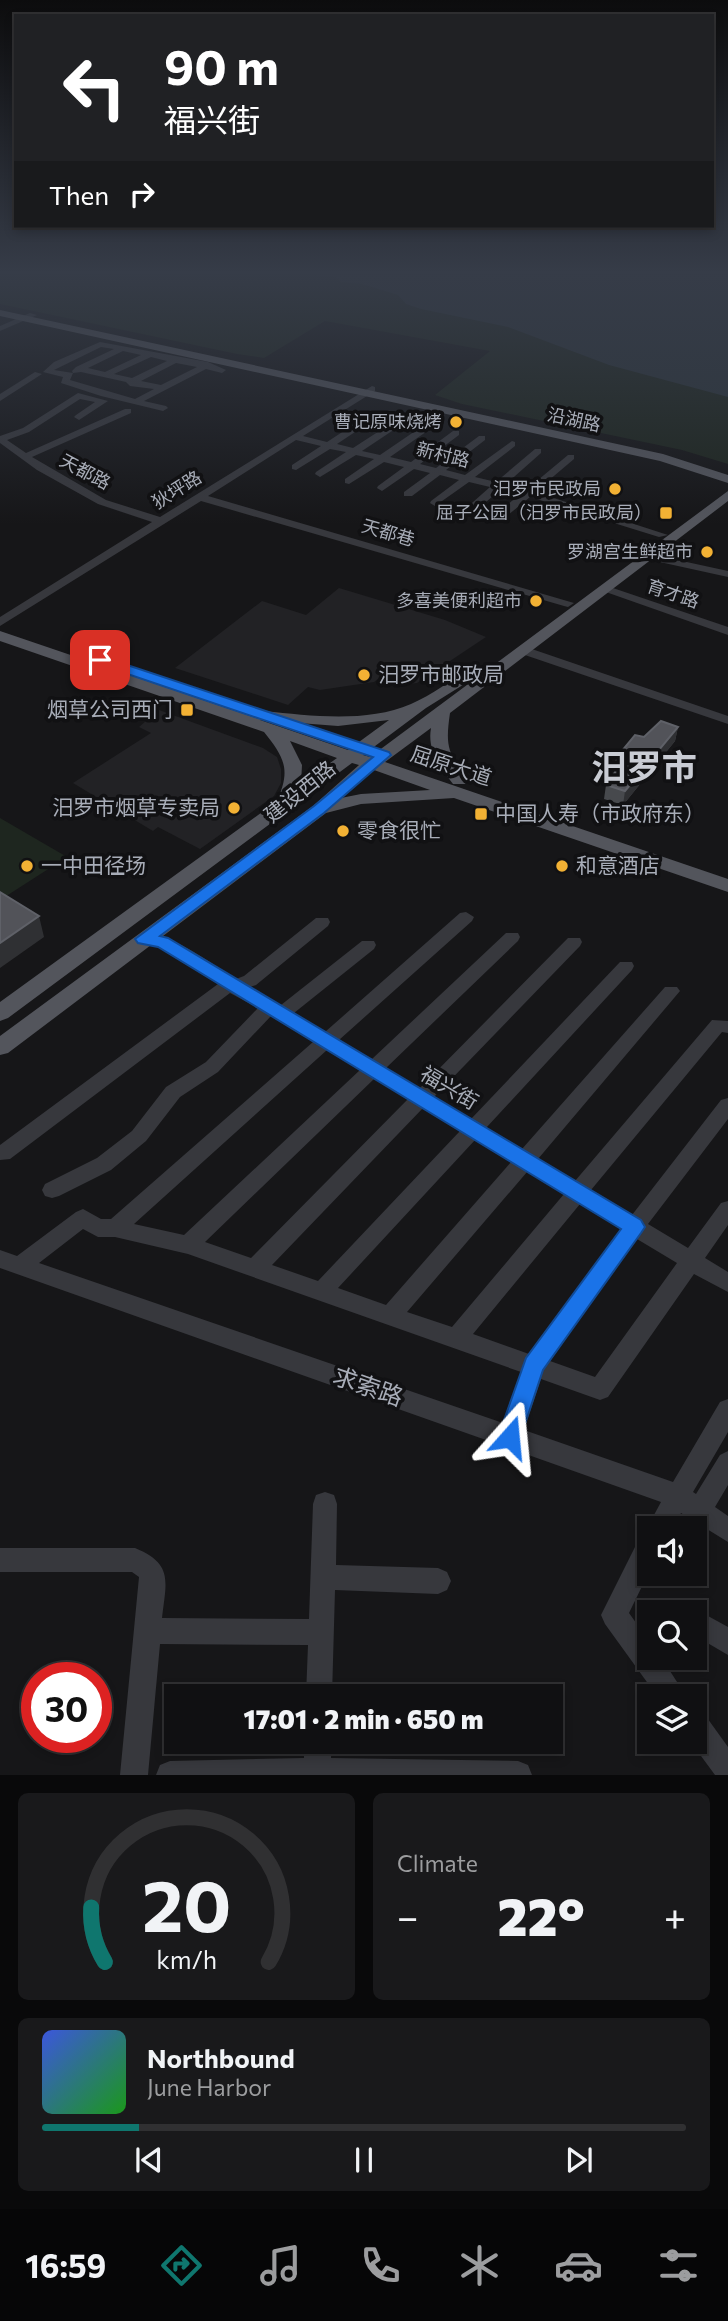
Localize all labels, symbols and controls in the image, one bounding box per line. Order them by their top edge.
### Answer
text: 90 m [164,35,279,95]
icon: left [49,42,140,133]
text: 福兴街 [164,99,260,139]
icon: right [123,175,161,213]
text: Then [49,179,109,210]
street label: 沿湖路 [546,403,603,435]
place label: 曹记原味烧烤 [334,410,442,432]
marker: 曹记原味烧烤 [448,414,464,430]
street label: 新村路 [414,437,472,471]
street label: 天都路 [56,449,114,494]
street label: 狄坪路 [148,466,205,513]
place label: 汨罗市民政局 [493,477,601,499]
marker: 汨罗市民政局 [607,481,623,497]
place label: 屈子公园（汨罗市民政局） [436,501,652,523]
marker: 屈子公园（汨罗市民政局） [658,505,674,521]
street label: 天都巷 [359,514,417,550]
place label: 罗湖宫生鲜超市 [567,540,693,562]
marker: 罗湖宫生鲜超市 [699,544,715,560]
street label: 育才路 [644,574,702,612]
place label: 多喜美便利超市 [396,589,522,611]
marker: 多喜美便利超市 [528,593,544,609]
pin [70,630,130,690]
icon: arrive [81,641,119,679]
place label: 汨罗市邮政局 [378,661,504,686]
marker: 汨罗市邮政局 [356,667,372,683]
place label: 烟草公司西门 [47,696,173,721]
marker: 烟草公司西门 [179,702,195,718]
street label: 屈原大道 [408,740,495,789]
district label: 汨罗市 [591,744,697,787]
street label: 建设西路 [259,755,340,827]
place label: 汨罗市烟草专卖局 [52,794,220,819]
marker: 汨罗市烟草专卖局 [226,800,242,816]
place label: 中国人寿（市政府东） [495,800,705,825]
marker: 中国人寿（市政府东） [473,806,489,822]
place label: 零食很忙 [357,817,441,842]
marker: 零食很忙 [335,823,351,839]
place label: 一中田径场 [41,852,146,877]
place label: 和意酒店 [576,852,660,877]
marker: 一中田径场 [19,858,35,874]
marker: 和意酒店 [554,858,570,874]
street label: 福兴街 [416,1060,483,1114]
street label: 求索路 [330,1360,407,1411]
position arrow [473,1400,547,1474]
map controls [637,1516,707,1754]
button: sound [637,1516,707,1586]
button: search [637,1600,707,1670]
speed limit sign: 30 [21,1662,112,1753]
button: layers [637,1684,707,1754]
text: 17:01 · 2 min · 650 m [244,1703,483,1734]
text: Climate [397,1849,478,1877]
text: 20 [142,1859,231,1948]
text: 22° [497,1883,585,1947]
text: − [397,1892,419,1939]
text: + [664,1892,686,1939]
text: km/h [156,1944,217,1974]
text: Northbound [147,2042,295,2073]
text: June Harbor [147,2073,271,2101]
icon: previous [130,2141,168,2179]
icon: pause [345,2141,383,2179]
icon: next [560,2141,598,2179]
icon: directions [157,2241,206,2290]
icon: music [256,2241,305,2290]
icon: phone [356,2241,405,2290]
icon: climate [455,2241,504,2290]
icon: car [554,2241,603,2290]
icon: filters [654,2241,703,2290]
text: 16:59 [25,2245,106,2285]

